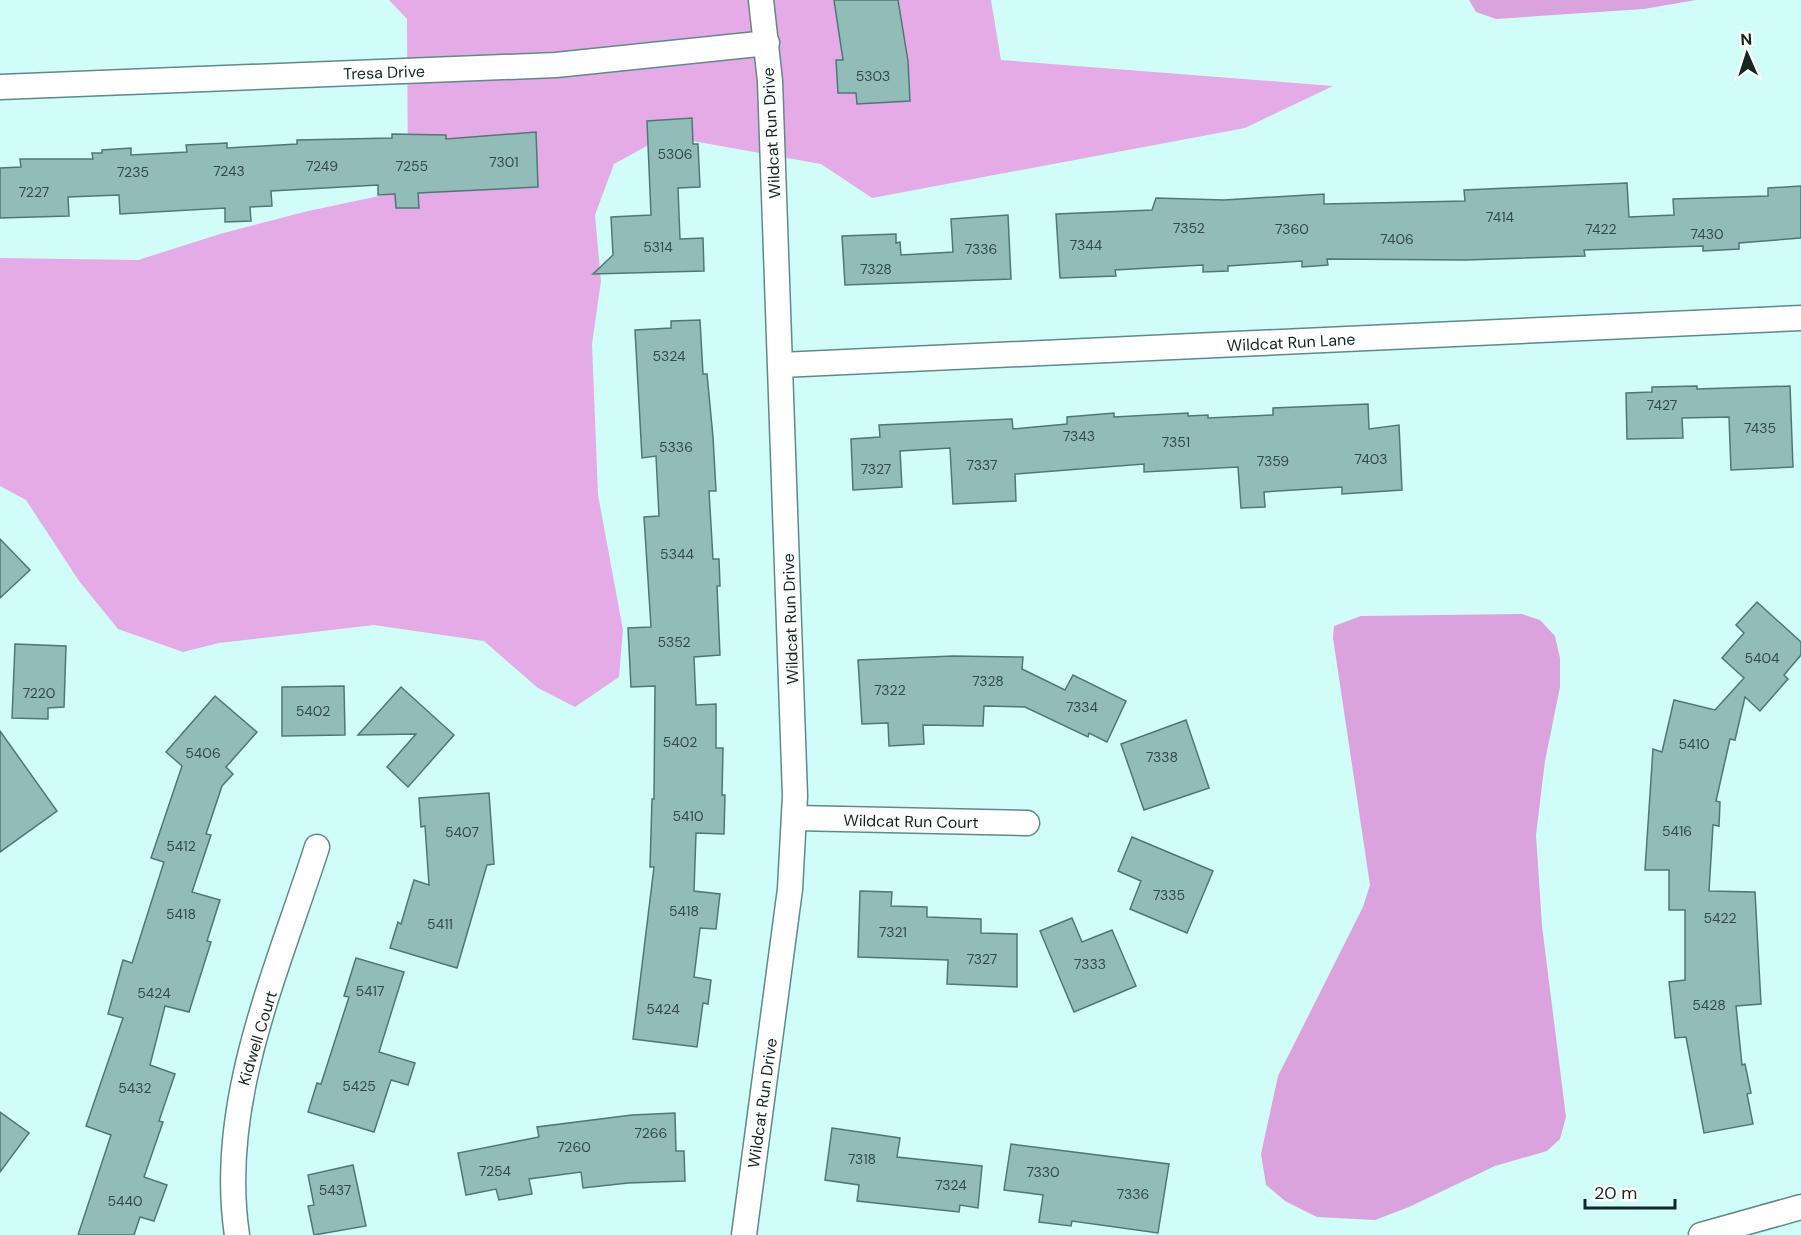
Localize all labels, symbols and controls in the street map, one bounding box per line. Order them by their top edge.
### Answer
north arrow [1717,24,1777,84]
text: N [1740,29,1753,50]
street label: Tresa Drive [343,61,425,84]
street label: Wildcat Run Drive [758,67,785,199]
house number: 5303 [856,67,890,85]
house number: 5306 [657,145,693,163]
house number: 7301 [489,153,519,171]
house number: 7249 [306,157,338,175]
house number: 7255 [396,157,428,175]
house number: 7243 [213,162,245,180]
house number: 7235 [117,163,149,181]
house number: 7227 [19,183,49,201]
house number: 7414 [1486,208,1515,226]
house number: 7352 [1173,219,1205,237]
house number: 7360 [1275,220,1309,238]
house number: 7422 [1585,220,1617,238]
house number: 7430 [1691,225,1724,243]
house number: 7406 [1380,230,1414,248]
house number: 7344 [1070,236,1103,254]
house number: 5314 [643,238,673,256]
house number: 7336 [965,240,997,258]
house number: 7328 [860,260,892,278]
street label: Wildcat Run Lane [1226,329,1356,356]
house number: 5324 [652,347,686,365]
house number: 7427 [1647,396,1677,414]
house number: 7435 [1744,419,1776,437]
house number: 7343 [1063,427,1095,445]
house number: 7351 [1162,433,1190,451]
house number: 5336 [659,438,693,456]
house number: 7403 [1355,450,1388,468]
house number: 7359 [1257,452,1289,470]
house number: 7337 [967,456,997,474]
house number: 7327 [861,460,891,478]
house number: 5344 [660,545,694,563]
street label: Wildcat Run Drive [778,553,803,685]
house number: 5352 [657,633,691,651]
house number: 5404 [1744,649,1780,667]
house number: 7328 [972,672,1004,690]
house number: 7322 [874,681,906,699]
house number: 7220 [23,684,55,702]
house number: 7334 [1066,698,1099,716]
house number: 5402 [296,702,330,720]
house number: 5402 [663,733,697,751]
house number: 5410 [1679,735,1709,753]
house number: 5406 [185,744,221,762]
house number: 7338 [1146,748,1178,766]
house number: 5410 [673,807,703,825]
street label: Wildcat Run Court [843,810,979,833]
house number: 5416 [1662,822,1692,840]
house number: 5407 [445,823,479,841]
house number: 5412 [166,837,196,855]
house number: 7335 [1153,886,1185,904]
house number: 5418 [669,902,699,920]
house number: 5418 [166,905,196,923]
house number: 5422 [1703,909,1737,927]
house number: 5411 [427,915,453,933]
house number: 7321 [879,923,907,941]
house number: 7327 [967,950,997,968]
house number: 7333 [1074,955,1106,973]
house number: 5417 [356,982,384,1000]
house number: 5424 [137,984,171,1002]
street label: Kidwell Court [233,988,282,1088]
house number: 5428 [1692,996,1726,1014]
house number: 5424 [646,1000,680,1018]
street label: Wildcat Run Drive [743,1037,782,1169]
house number: 5425 [342,1077,376,1095]
house number: 5432 [118,1079,152,1097]
house number: 7266 [635,1124,667,1142]
house number: 7260 [557,1138,591,1156]
house number: 7318 [848,1150,876,1168]
house number: 7254 [479,1162,512,1180]
house number: 7330 [1026,1163,1060,1181]
scale bar [1585,1172,1675,1210]
house number: 7324 [935,1176,967,1194]
house number: 5437 [319,1181,351,1199]
text: 20 m [1594,1181,1637,1205]
house number: 7336 [1117,1185,1149,1203]
house number: 5440 [107,1192,143,1210]

